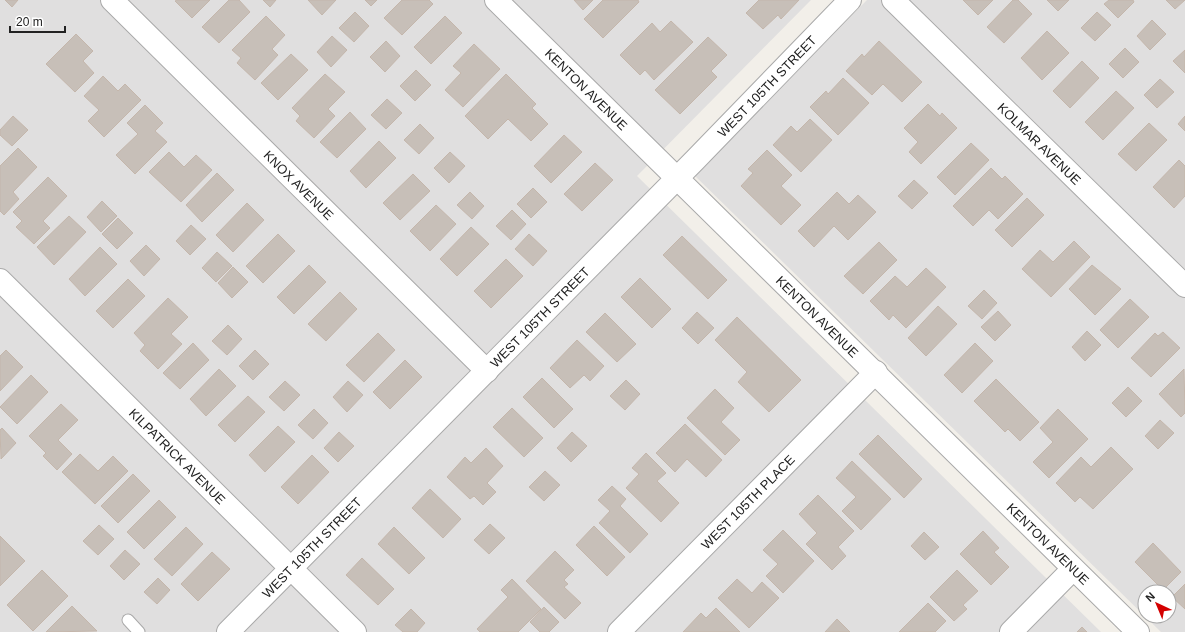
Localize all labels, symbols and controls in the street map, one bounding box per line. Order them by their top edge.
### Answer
scale bar [10,8,65,34]
text: 20 m [16,15,43,29]
street label: WEST 105TH STREET [715,33,819,140]
street label: KENTON AVENUE [542,46,631,133]
street label: KOLMAR AVENUE [994,100,1084,188]
street label: KNOX AVENUE [261,148,337,223]
street label: WEST 105TH STREET [487,264,593,371]
street label: KENTON AVENUE [773,273,862,361]
street label: KILPATRICK AVENUE [126,405,229,507]
street label: WEST 105TH PLACE [698,452,798,552]
street label: WEST 105TH STREET [259,494,365,601]
street label: KENTON AVENUE [1004,500,1092,588]
north arrow [1137,584,1177,624]
text: N [1143,590,1157,604]

